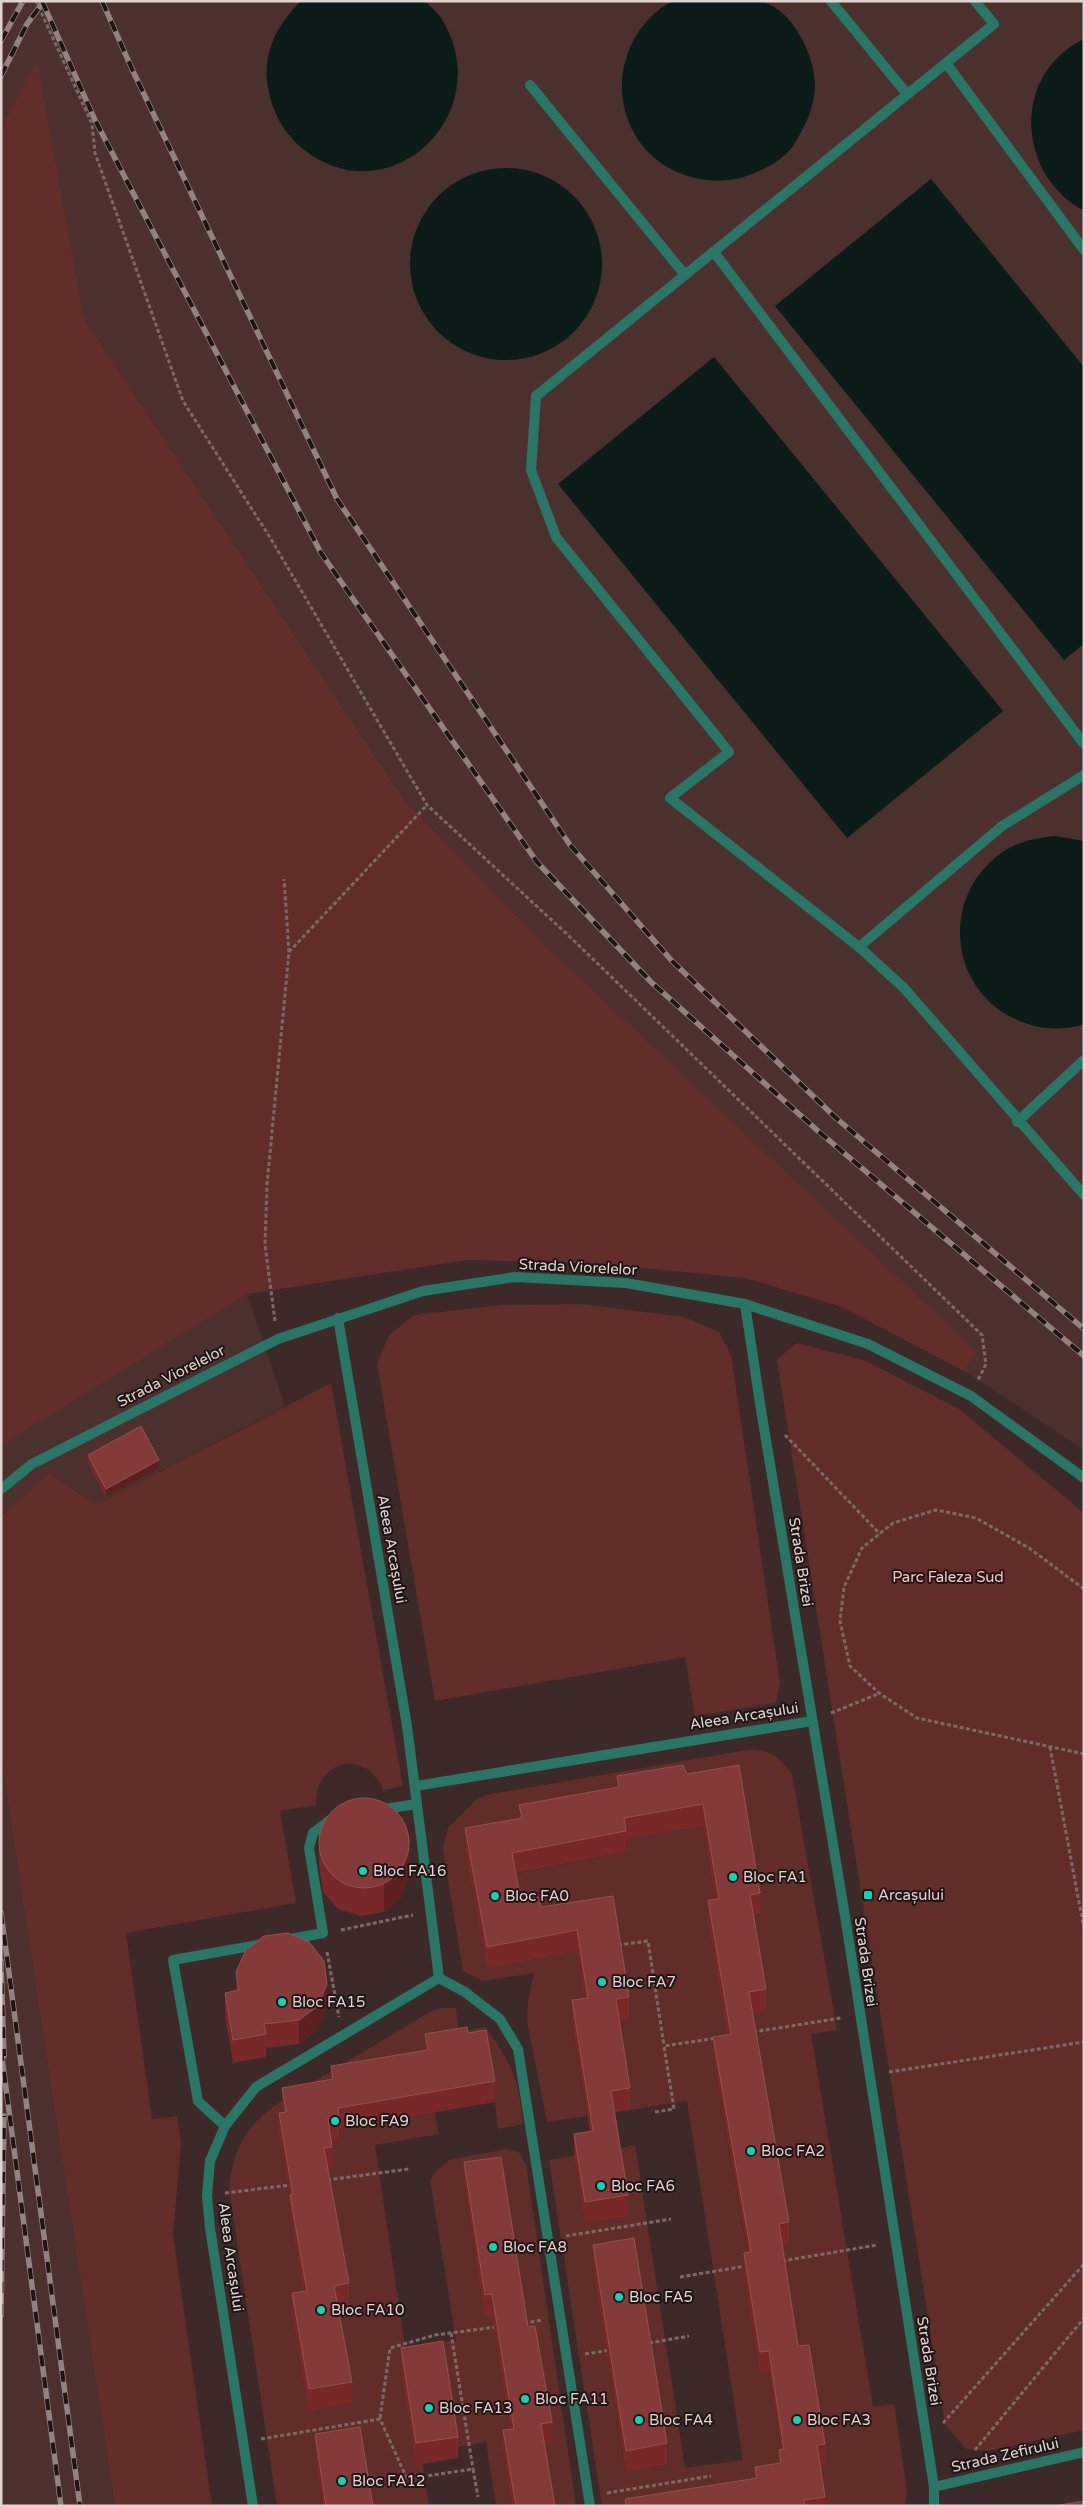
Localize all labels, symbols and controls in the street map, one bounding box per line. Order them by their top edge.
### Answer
street label: Strada Viorelelor [518,1255,638,1279]
street label: Strada Viorelelor [114,1341,228,1411]
street label: Aleea Arcașului [374,1493,410,1605]
street label: Strada Brizei [785,1516,817,1608]
park label: Parc Faleza Sud [892,1568,1004,1586]
street label: Aleea Arcașului [688,1698,800,1734]
place label: Bloc FA16 [373,1862,446,1880]
marker: Bloc FA16 [357,1865,369,1877]
place label: Bloc FA1 [743,1868,807,1886]
marker: Bloc FA1 [727,1871,739,1883]
place label: Arcașului [878,1886,944,1904]
place label: Bloc FA0 [505,1887,569,1905]
marker: Arcașului [862,1889,874,1901]
marker: Bloc FA0 [489,1890,501,1902]
street label: Strada Brizei [851,1916,881,2008]
place label: Bloc FA7 [612,1973,676,1991]
marker: Bloc FA7 [596,1976,608,1988]
place label: Bloc FA15 [292,1993,365,2011]
marker: Bloc FA15 [276,1996,288,2008]
place label: Bloc FA9 [345,2112,409,2130]
marker: Bloc FA9 [329,2115,341,2127]
place label: Bloc FA2 [761,2142,825,2160]
marker: Bloc FA2 [745,2145,757,2157]
place label: Bloc FA6 [611,2177,675,2195]
marker: Bloc FA6 [595,2180,607,2192]
street label: Aleea Arcașului [214,2201,248,2313]
place label: Bloc FA8 [503,2238,567,2256]
marker: Bloc FA8 [487,2241,499,2253]
place label: Bloc FA5 [629,2288,693,2306]
marker: Bloc FA5 [613,2291,625,2303]
place label: Bloc FA10 [331,2301,404,2319]
marker: Bloc FA10 [315,2304,327,2316]
street label: Strada Brizei [913,2315,945,2407]
place label: Bloc FA11 [535,2390,608,2408]
marker: Bloc FA11 [519,2393,531,2405]
place label: Bloc FA13 [439,2399,512,2417]
marker: Bloc FA13 [423,2402,435,2414]
place label: Bloc FA4 [649,2411,713,2429]
place label: Bloc FA3 [807,2411,871,2429]
marker: Bloc FA4 [633,2414,645,2426]
marker: Bloc FA3 [791,2414,803,2426]
street label: Strada Zefirului [950,2434,1060,2476]
place label: Bloc FA12 [352,2472,425,2490]
marker: Bloc FA12 [336,2475,348,2487]

